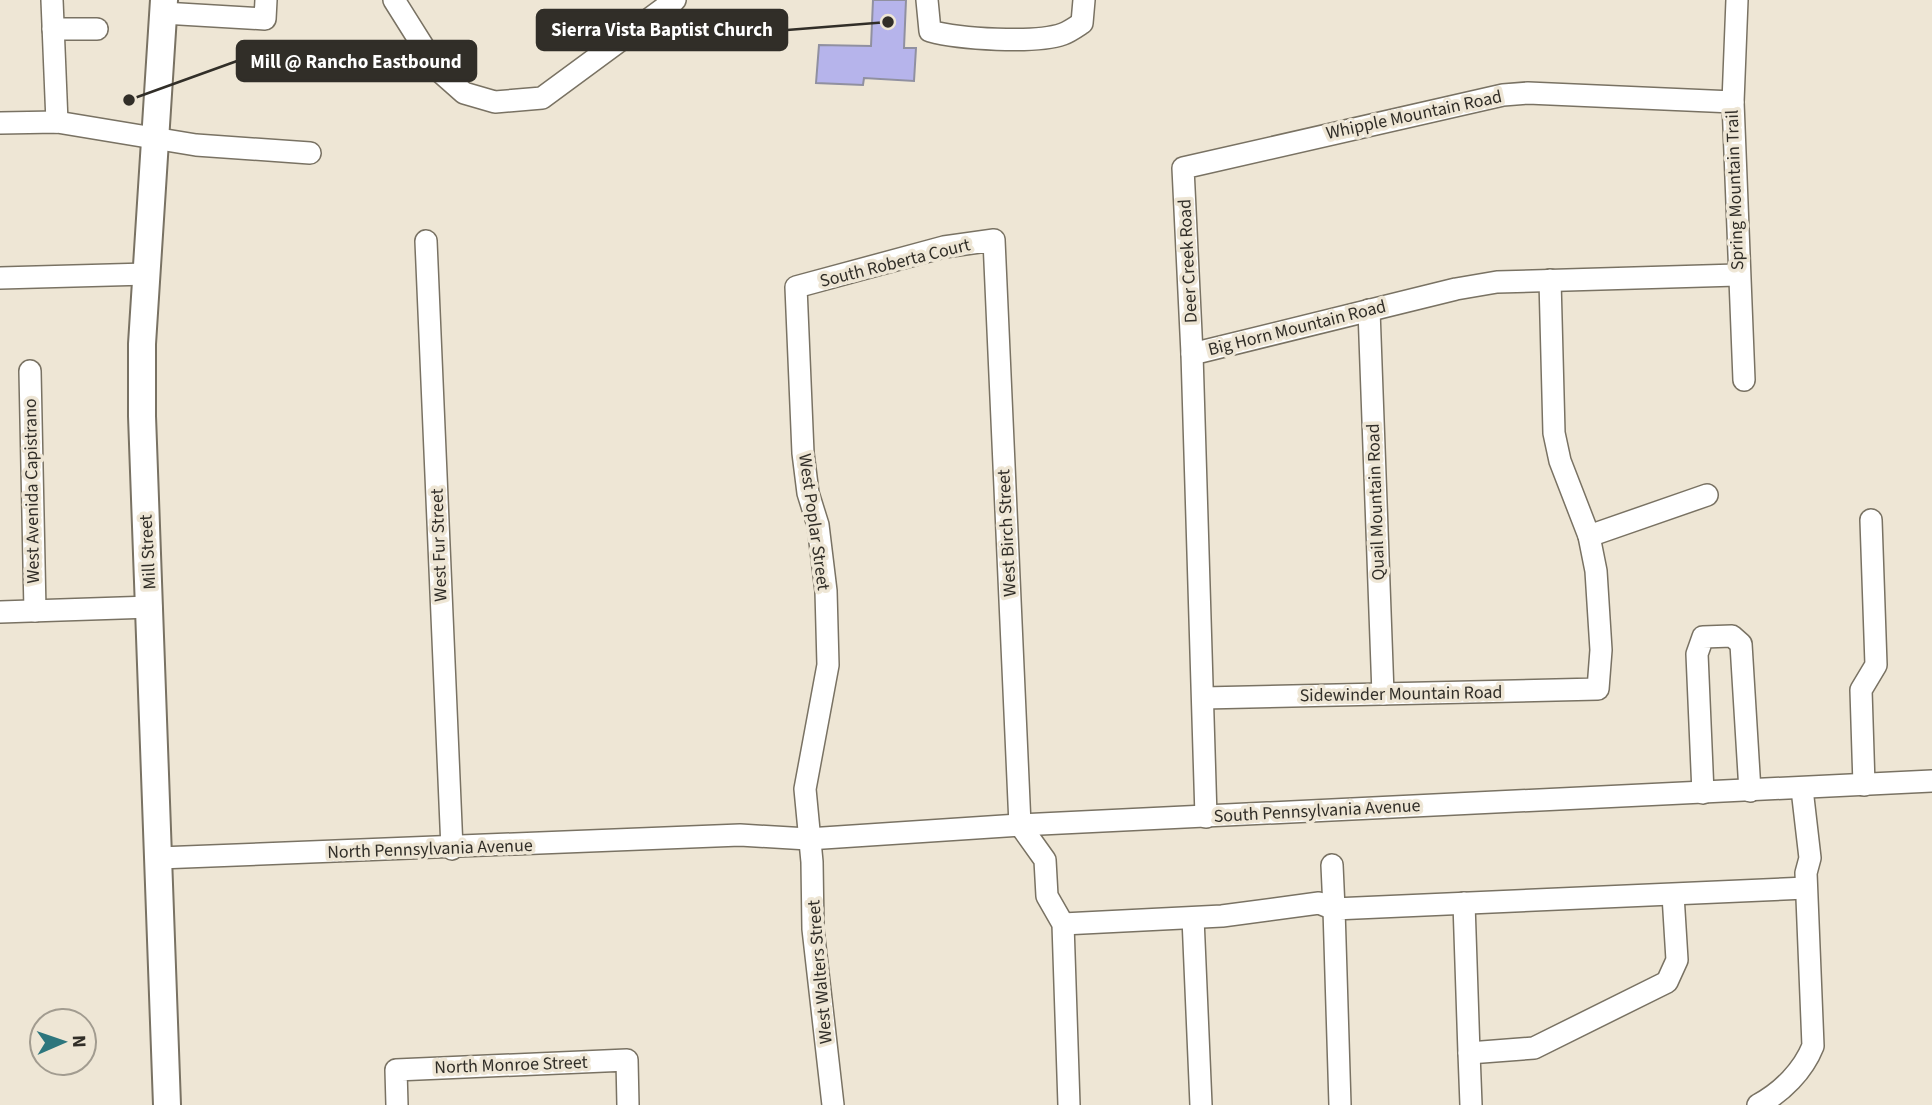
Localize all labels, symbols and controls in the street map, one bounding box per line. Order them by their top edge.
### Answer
callout: Sierra Vista Baptist Church [537,10,787,50]
text: Sierra Vista Baptist Church [551,17,773,44]
callout: Mill @ Rancho Eastbound [237,41,476,81]
text: Mill @ Rancho Eastbound [250,49,462,76]
street label: Whipple Mountain Road [1324,84,1504,146]
street label: Spring Mountain Trail [1720,109,1750,271]
street label: Deer Creek Road [1172,198,1204,324]
street label: South Roberta Court [817,232,973,294]
street label: Big Horn Mountain Road [1205,294,1389,362]
street label: West Avenida Capistrano [18,398,46,584]
street label: Quail Mountain Road [1361,423,1391,581]
street label: West Poplar Street [792,452,836,592]
street label: West Birch Street [991,469,1023,597]
street label: West Fur Street [425,488,453,602]
street label: Mill Street [134,514,162,590]
street label: Sidewinder Mountain Road [1299,680,1503,708]
street label: South Pennsylvania Avenue [1213,793,1421,829]
street label: North Pennsylvania Avenue [327,833,533,865]
street label: West Walters Street [801,899,839,1045]
north arrow [28,1007,98,1077]
text: N [65,1035,92,1048]
street label: North Monroe Street [434,1050,588,1080]

